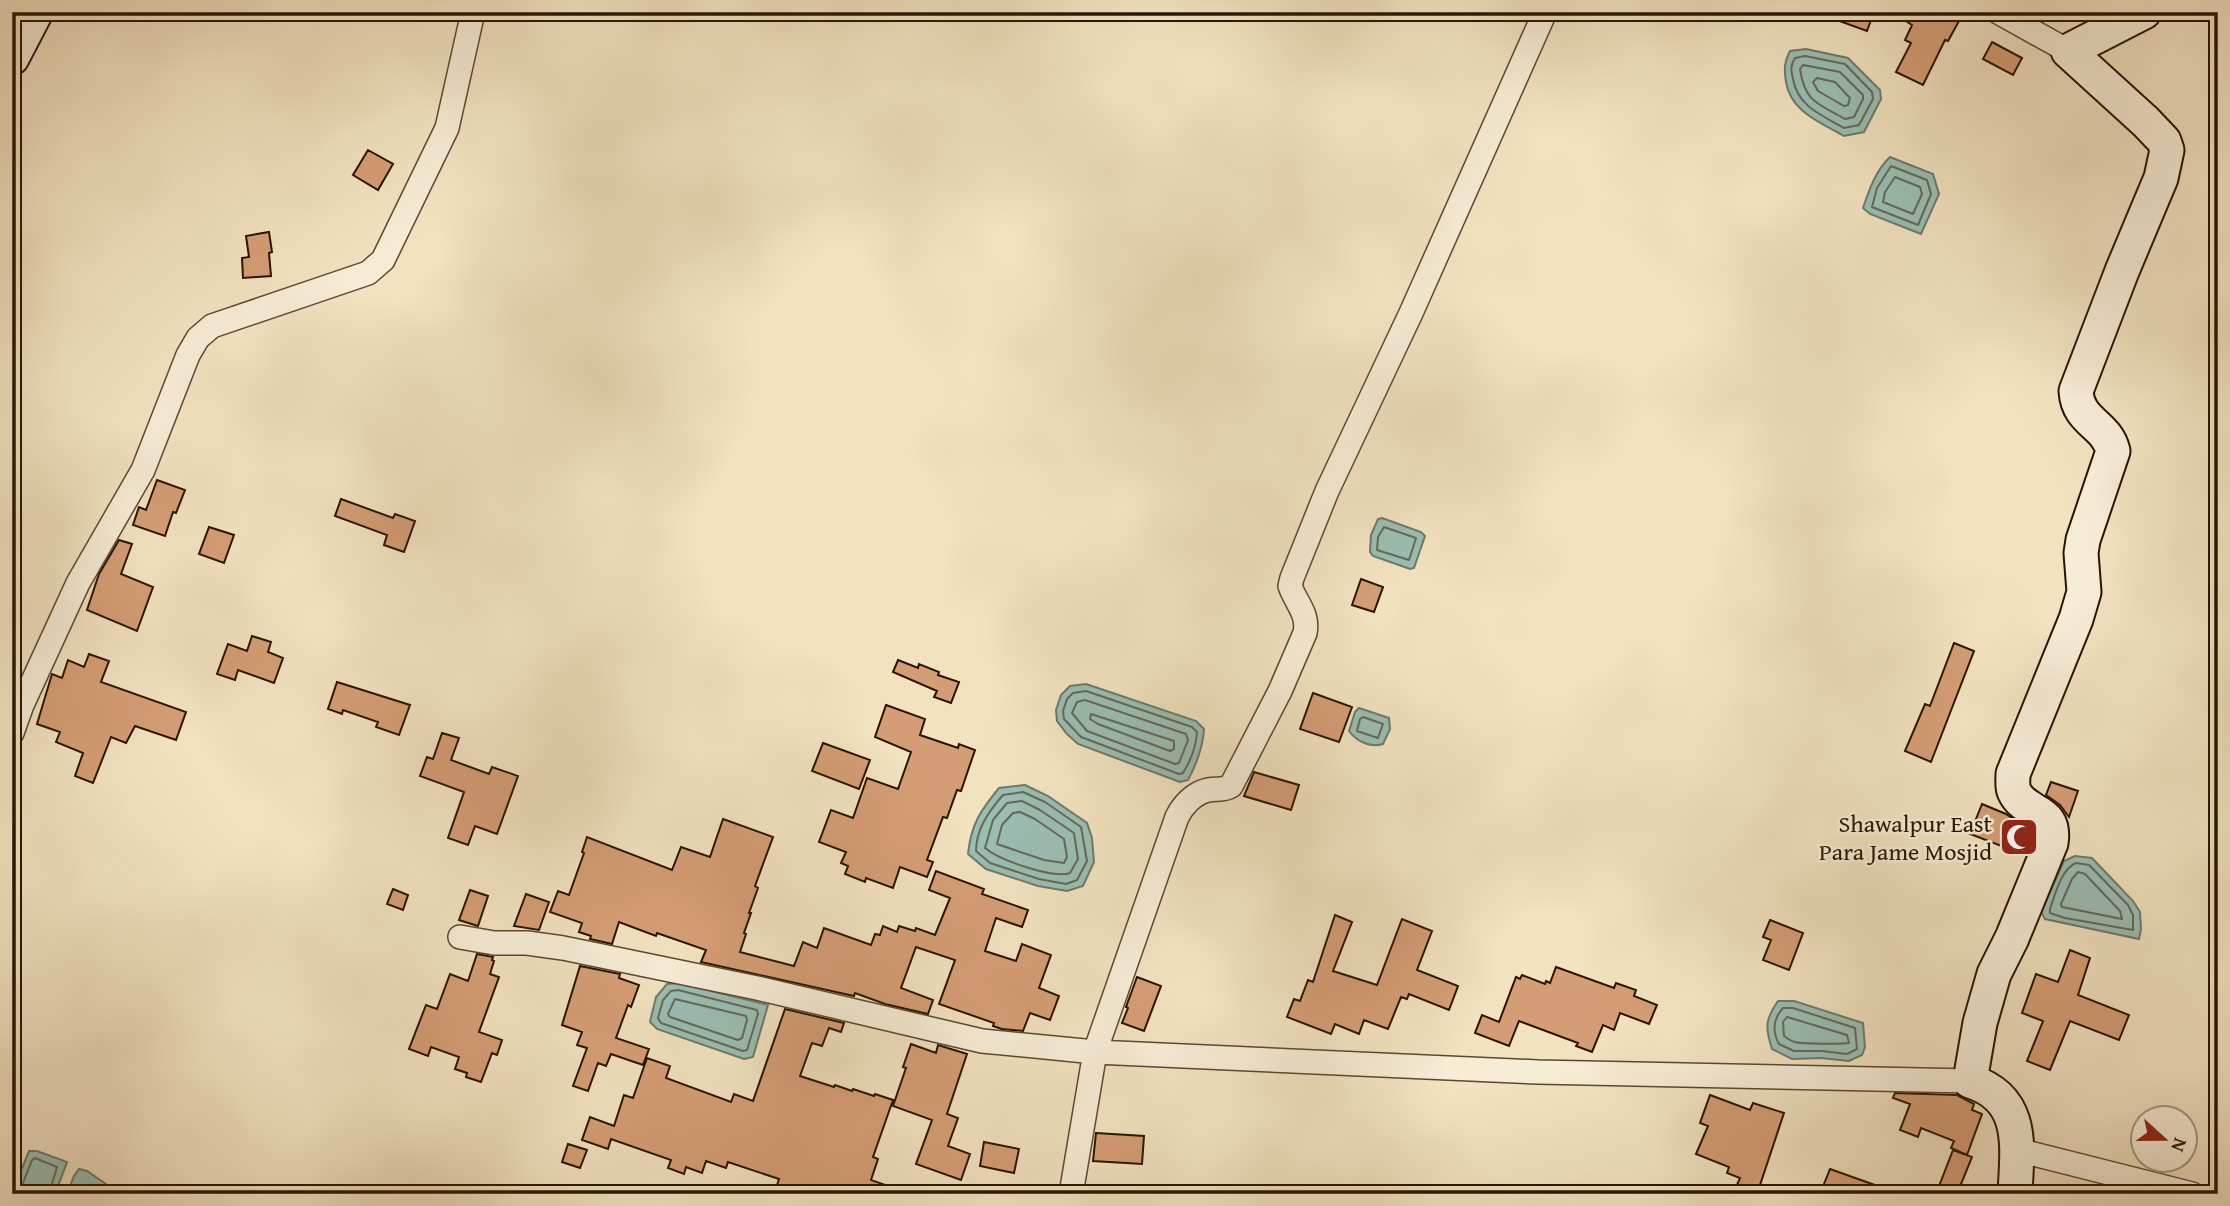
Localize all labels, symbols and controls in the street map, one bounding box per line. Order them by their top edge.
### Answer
place label: Shawalpur East Para Jame Mosjid [1819,806,1993,869]
mosque icon: Shawalpur East Para Jame Mosjid [1998,816,2040,858]
north arrow [2128,1104,2198,1174]
text: N [2164,1134,2195,1156]

